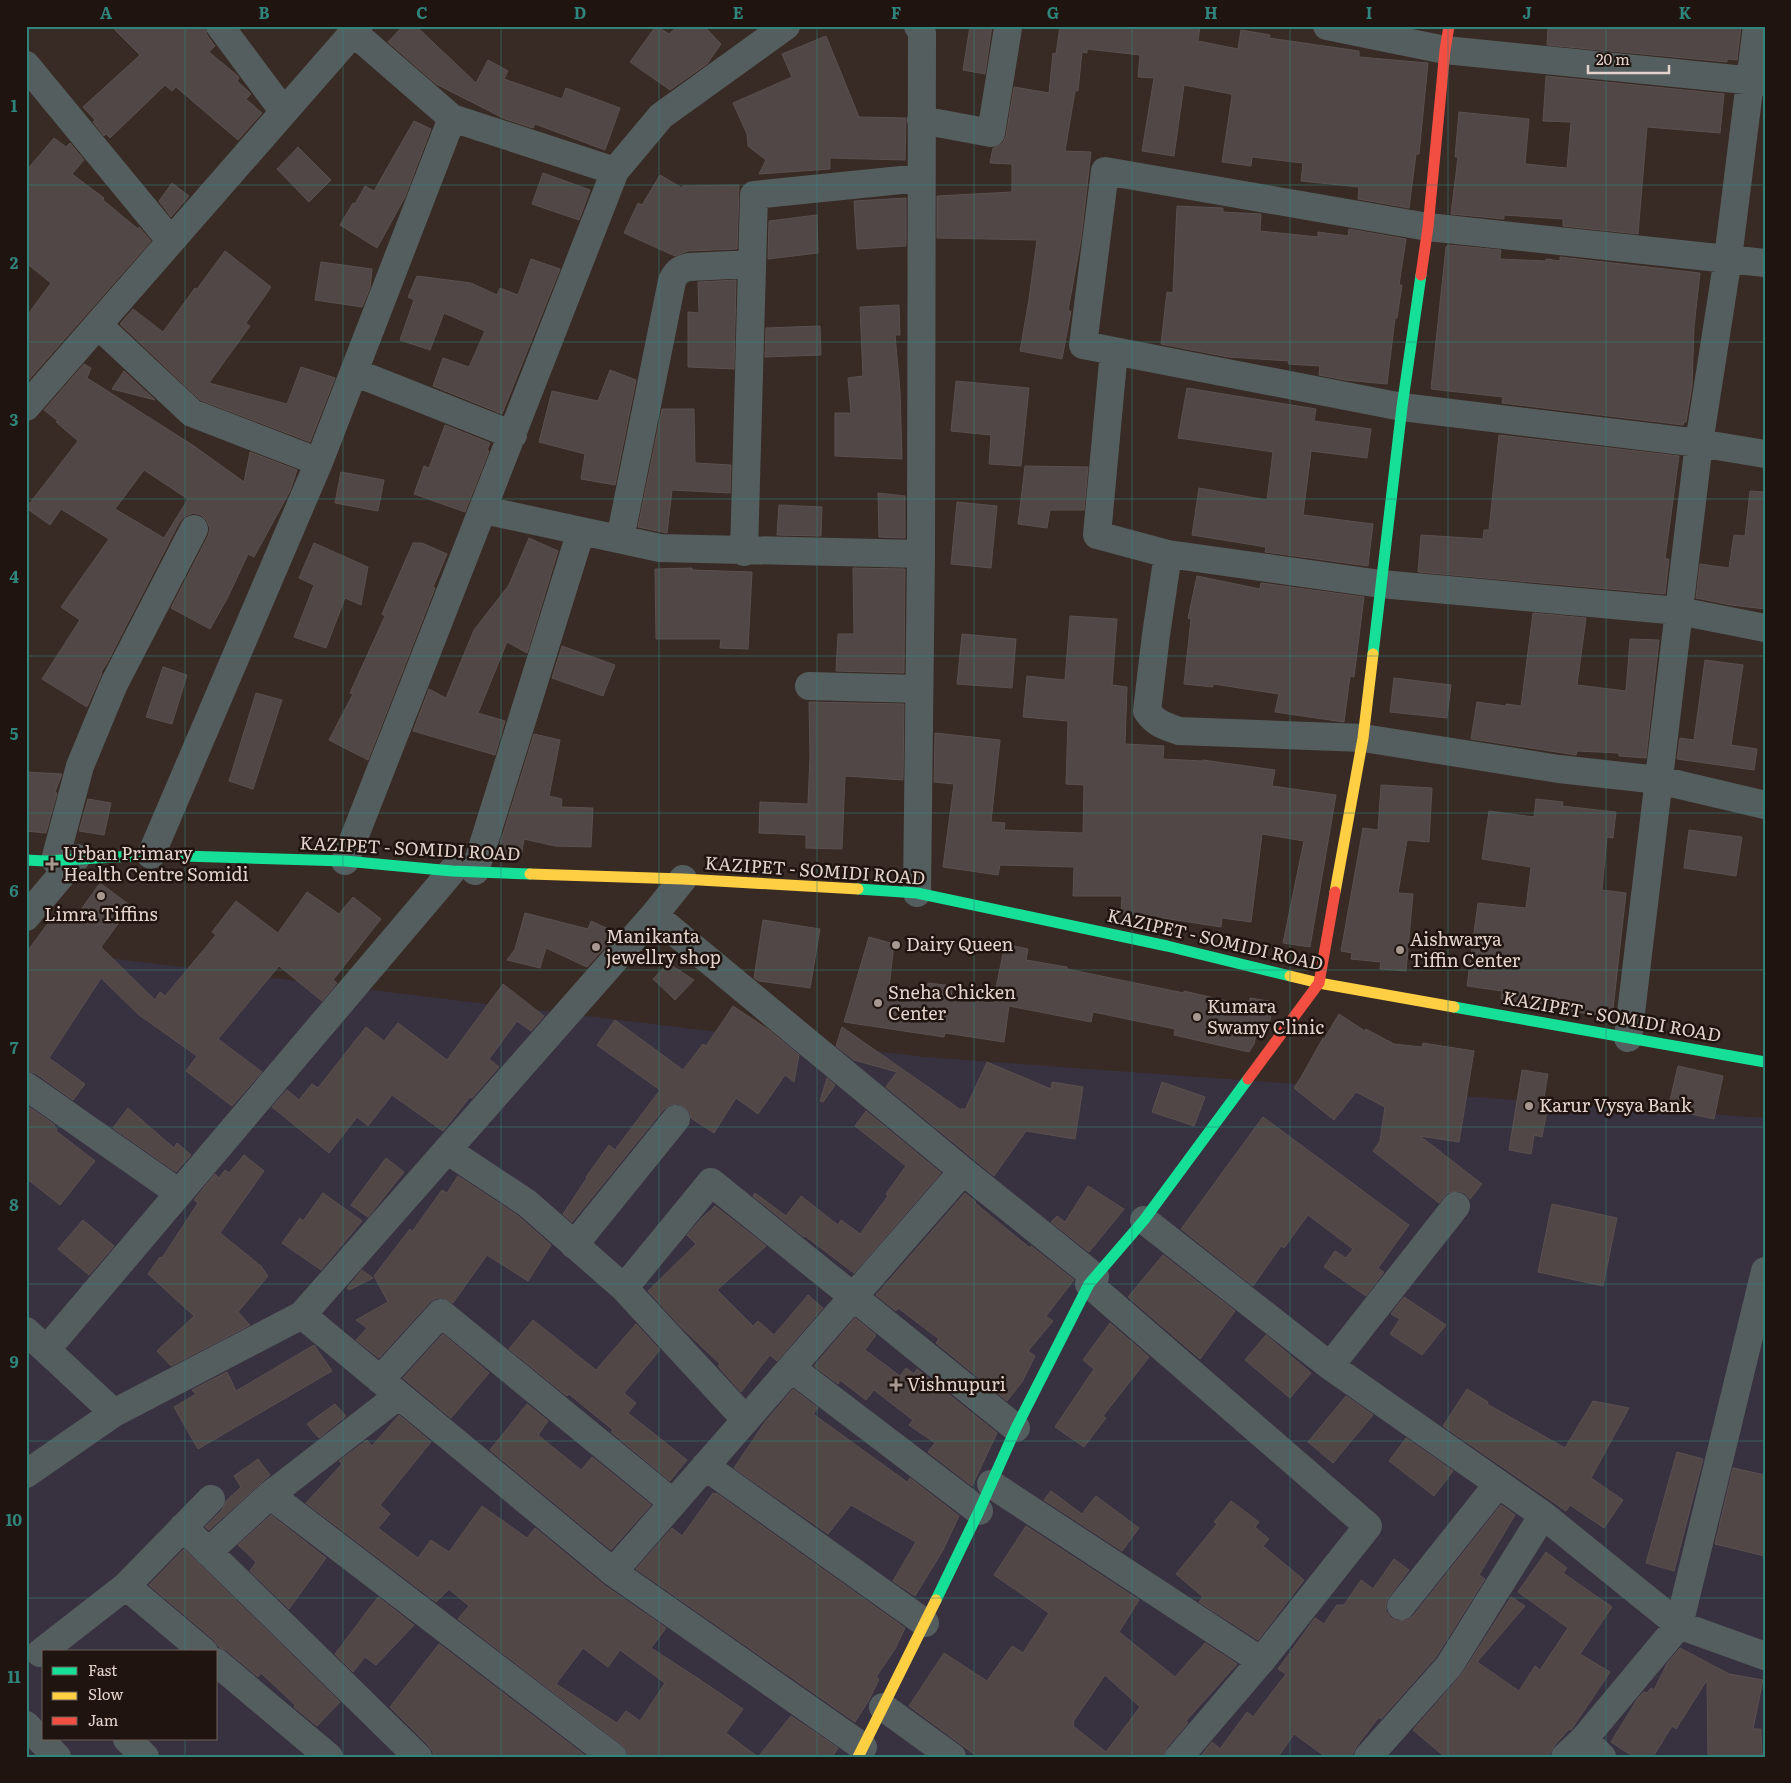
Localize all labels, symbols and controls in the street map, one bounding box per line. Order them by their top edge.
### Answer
text: A [100,0,112,24]
text: B [258,0,270,24]
text: C [416,0,428,24]
text: D [574,0,586,24]
text: E [733,0,744,24]
text: F [891,0,901,24]
text: G [1047,0,1059,24]
text: H [1204,0,1218,24]
text: I [1366,0,1372,24]
text: J [1522,0,1532,24]
text: K [1679,0,1692,24]
scale bar [1588,42,1670,74]
text: 20 m [1596,47,1630,70]
text: 1 [11,93,18,117]
text: 2 [10,250,19,274]
text: 3 [10,407,19,431]
text: 4 [9,564,19,588]
text: 5 [10,721,19,745]
street label: KAZIPET - SOMIDI ROAD [299,828,521,867]
place label: Urban Primary Health Centre Somidi [63,839,249,887]
street label: KAZIPET - SOMIDI ROAD [704,848,926,891]
marker: Urban Primary Health Centre Somidi [45,857,59,871]
text: 6 [9,878,19,902]
marker: Limra Tiffins [95,890,107,902]
place label: Limra Tiffins [44,900,158,927]
street label: KAZIPET - SOMIDI ROAD [1105,901,1326,977]
place label: Manikanta jewellry shop [606,922,721,970]
place label: Aishwarya Tiffin Center [1410,925,1521,973]
place label: Dairy Queen [906,930,1014,957]
marker: Dairy Queen [890,939,902,951]
marker: Manikanta jewellry shop [590,941,602,953]
marker: Aishwarya Tiffin Center [1394,944,1406,956]
place label: Sneha Chicken Center [888,978,1016,1026]
street label: KAZIPET - SOMIDI ROAD [1501,983,1723,1048]
place label: Kumara Swamy Clinic [1207,992,1324,1040]
marker: Sneha Chicken Center [872,997,884,1009]
marker: Kumara Swamy Clinic [1191,1011,1203,1023]
text: 7 [10,1035,19,1059]
place label: Karur Vysya Bank [1539,1091,1693,1118]
marker: Karur Vysya Bank [1523,1100,1535,1112]
text: 8 [9,1192,19,1216]
text: 9 [9,1349,19,1373]
place label: Vishnupuri [907,1370,1006,1397]
marker: Vishnupuri [889,1378,903,1392]
text: 10 [6,1507,22,1531]
legend [42,1650,218,1740]
text: Fast [88,1658,117,1681]
text: 11 [7,1664,21,1688]
text: Slow [88,1682,123,1705]
text: Jam [88,1708,119,1731]

